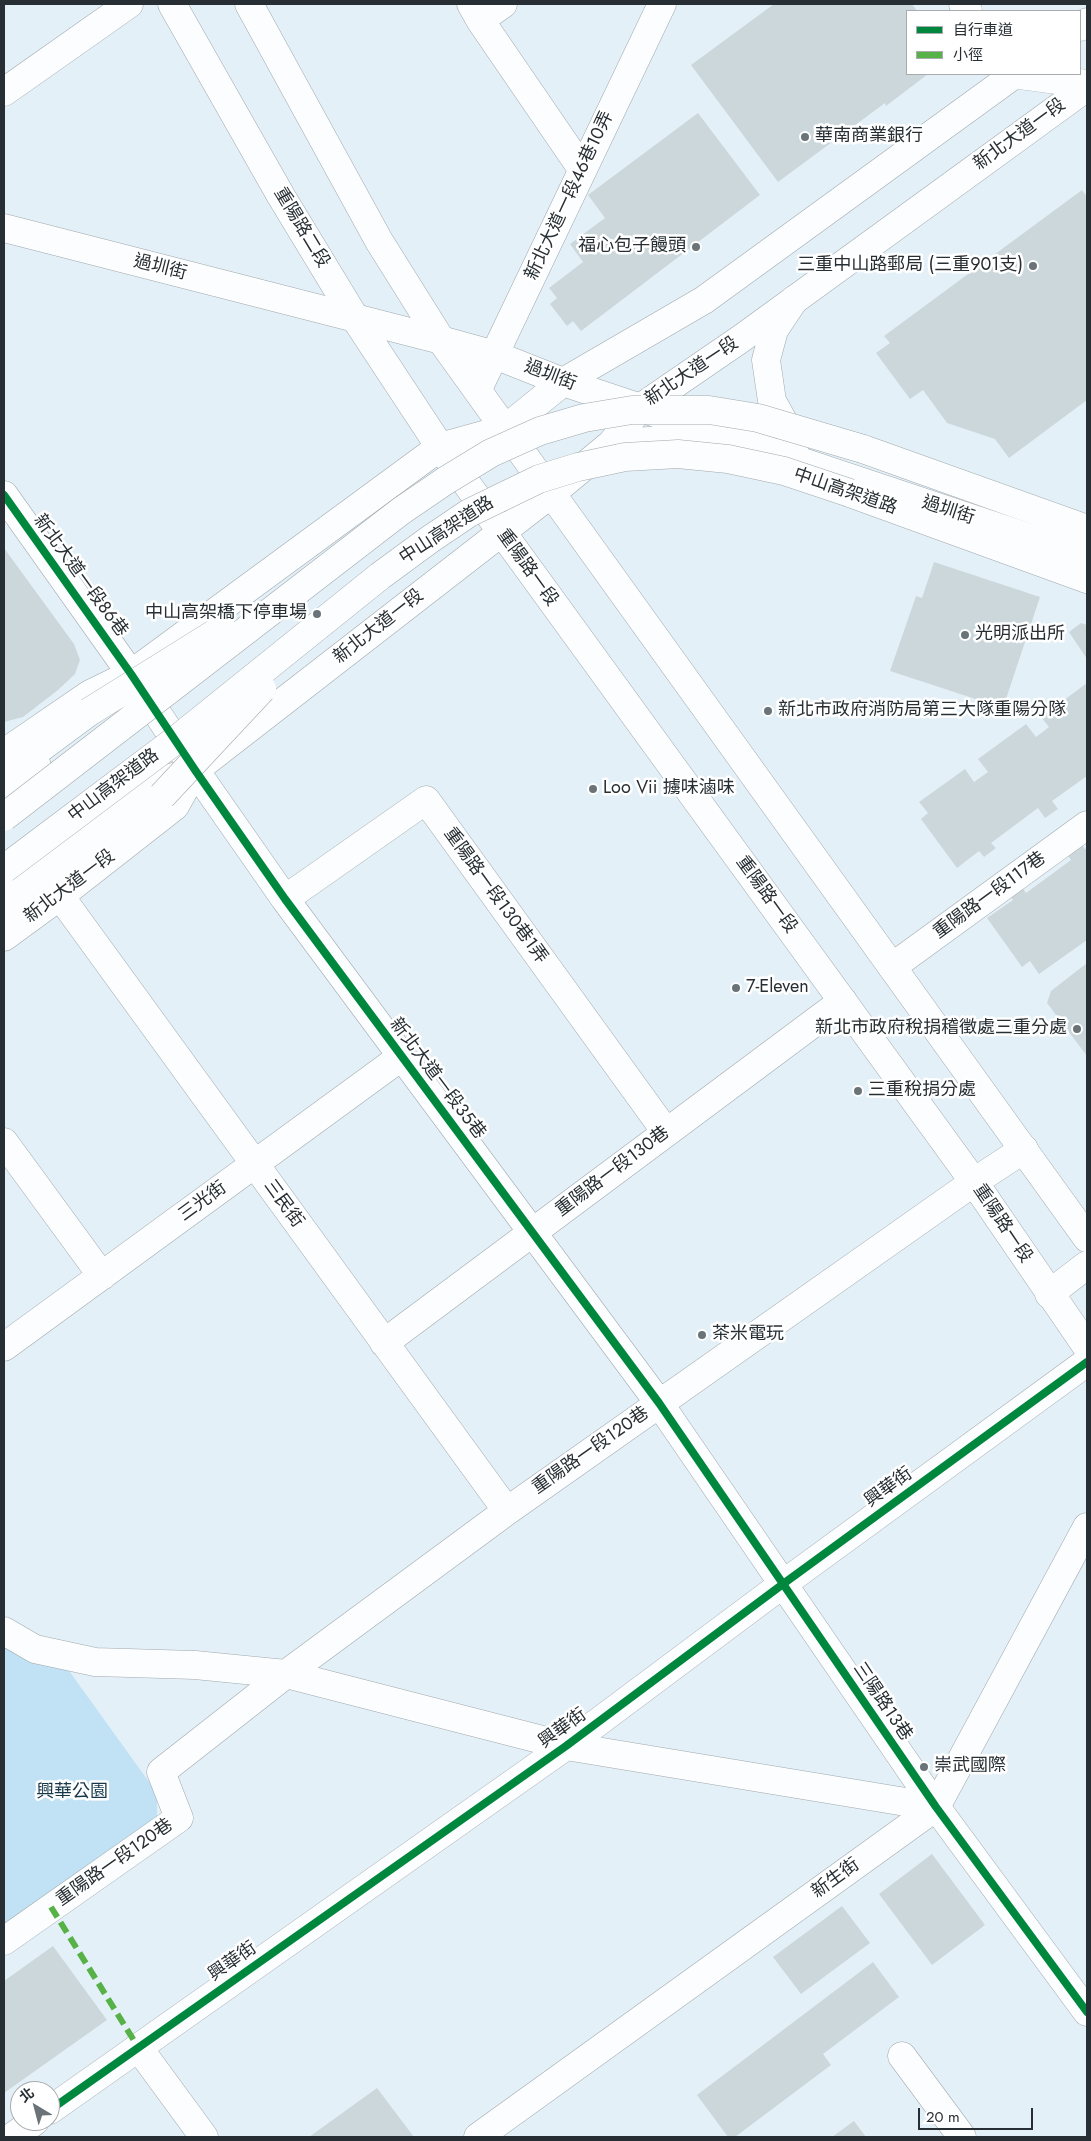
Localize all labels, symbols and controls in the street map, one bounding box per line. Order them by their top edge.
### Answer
legend [906,10,1081,75]
text: 自行車道 [953,19,1013,41]
text: 小徑 [953,44,983,66]
street label: 新北大道一段 [970,95,1070,175]
street label: 新北大道一段46巷10弄 [521,108,619,284]
place label: 華南商業銀行 [815,126,923,148]
marker: 華南商業銀行 [799,131,811,143]
street label: 重陽路二段 [269,184,333,272]
place label: 福心包子饅頭 [578,236,686,258]
marker: 福心包子饅頭 [690,241,702,253]
street label: 過圳街 [131,251,189,285]
place label: 三重中山路郵局 (三重901支) [797,255,1023,277]
marker: 三重中山路郵局 (三重901支) [1027,260,1039,272]
street label: 新北大道一段 [641,333,743,411]
street label: 過圳街 [521,356,579,396]
street label: 中山高架道路 [790,464,900,520]
street label: 過圳街 [919,492,977,530]
street label: 中山高架道路 [396,493,498,569]
street label: 新北大道一段86巷 [28,511,132,641]
street label: 重陽路一段 [492,525,562,611]
street label: 新北大道一段 [330,585,428,669]
place label: 中山高架橋下停車場 [145,603,307,625]
marker: 中山高架橋下停車場 [311,608,323,620]
place label: 光明派出所 [975,624,1065,646]
marker: 光明派出所 [959,629,971,641]
place label: 新北市政府消防局第三大隊重陽分隊 [778,700,1066,722]
marker: 新北市政府消防局第三大隊重陽分隊 [762,705,774,717]
street label: 中山高架道路 [64,745,164,827]
place label: Loo Vii 擄味滷味 [603,778,735,800]
marker: Loo Vii 擄味滷味 [587,783,599,795]
street label: 重陽路一段130巷1弄 [438,824,552,968]
street label: 新北大道一段 [20,846,120,928]
street label: 重陽路一段117巷 [930,848,1050,944]
street label: 重陽路一段 [731,852,801,938]
place label: 7-Eleven [746,977,809,999]
marker: 7-Eleven [730,982,742,994]
street label: 新北大道一段35巷 [384,1014,490,1144]
place label: 新北市政府稅捐稽徵處三重分處 [815,1018,1067,1040]
marker: 新北市政府稅捐稽徵處三重分處 [1071,1023,1083,1035]
place label: 三重稅捐分處 [868,1080,976,1102]
marker: 三重稅捐分處 [852,1085,864,1097]
street label: 重陽路一段130巷 [552,1122,674,1222]
street label: 三民街 [258,1176,308,1232]
street label: 三光街 [175,1177,231,1227]
street label: 重陽路一段 [968,1181,1036,1267]
place label: 茶米電玩 [712,1324,784,1346]
marker: 茶米電玩 [696,1329,708,1341]
street label: 重陽路一段120巷 [529,1403,653,1499]
street label: 興華街 [861,1463,917,1513]
street label: 三陽路13巷 [848,1659,916,1745]
street label: 興華街 [535,1704,591,1754]
place label: 崇武國際 [934,1756,1006,1778]
marker: 崇武國際 [918,1761,930,1773]
park label: 興華公園 [36,1782,108,1804]
street label: 重陽路一段120巷 [53,1815,177,1911]
street label: 新生街 [808,1854,864,1904]
street label: 興華街 [205,1938,261,1986]
north arrow [10,2081,60,2131]
text: 北 [15,2083,38,2107]
scale bar [921,2098,1036,2130]
text: 20 m [926,2106,960,2128]

